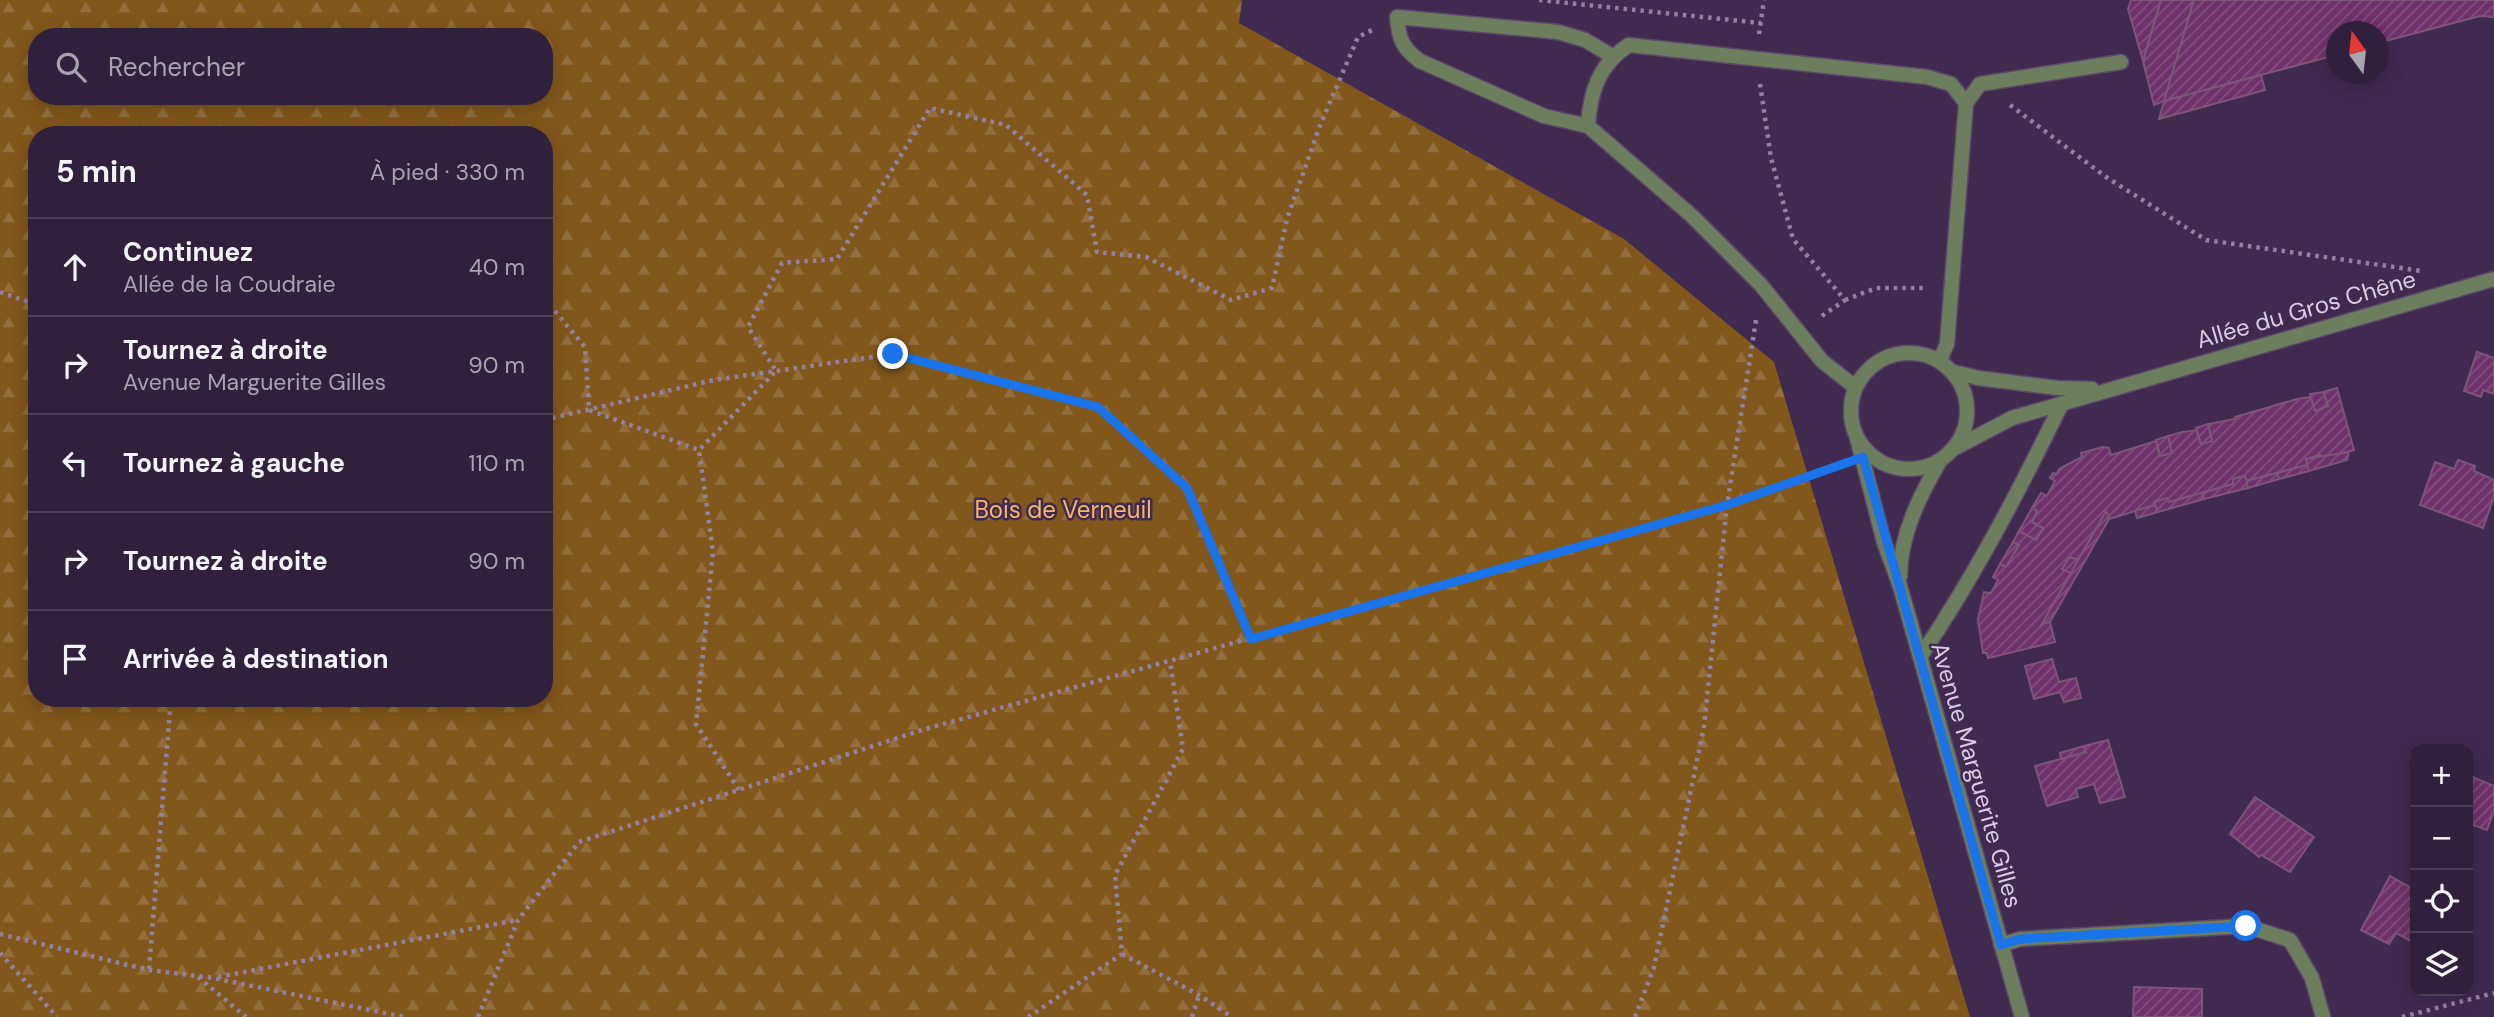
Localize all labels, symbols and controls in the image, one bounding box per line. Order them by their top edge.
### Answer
north arrow [2326,21,2389,84]
search box [28,28,553,105]
icon: search [52,48,90,86]
text: Rechercher [108,50,245,84]
text: 5 min [56,152,137,191]
text: À pied · 330 m [370,157,525,187]
text: Continuez [123,235,253,269]
icon: ahead [56,248,94,286]
text: 40 m [469,252,525,282]
street label: Allée du Gros Chêne [2193,263,2419,355]
text: Allée de la Coudraie [123,269,335,299]
text: Tournez à droite [123,333,328,367]
route end [877,338,908,369]
icon: right [56,346,94,384]
text: 90 m [468,350,525,380]
text: Avenue Marguerite Gilles [123,367,386,397]
icon: left [56,444,94,482]
text: Tournez à gauche [123,446,345,480]
text: 110 m [468,448,525,478]
park label: Bois de Verneuil [974,494,1152,525]
icon: right [56,542,94,580]
text: Tournez à droite [123,544,328,578]
text: 90 m [468,546,525,576]
street label: Avenue Marguerite Gilles [1924,639,2030,911]
icon: arrive [56,640,94,678]
text: Arrivée à destination [123,642,389,676]
map controls [2410,744,2473,996]
button: + [2410,744,2473,807]
button: − [2410,807,2473,870]
button: locate [2410,870,2473,933]
route start [2230,910,2261,941]
button: layers [2410,933,2473,996]

